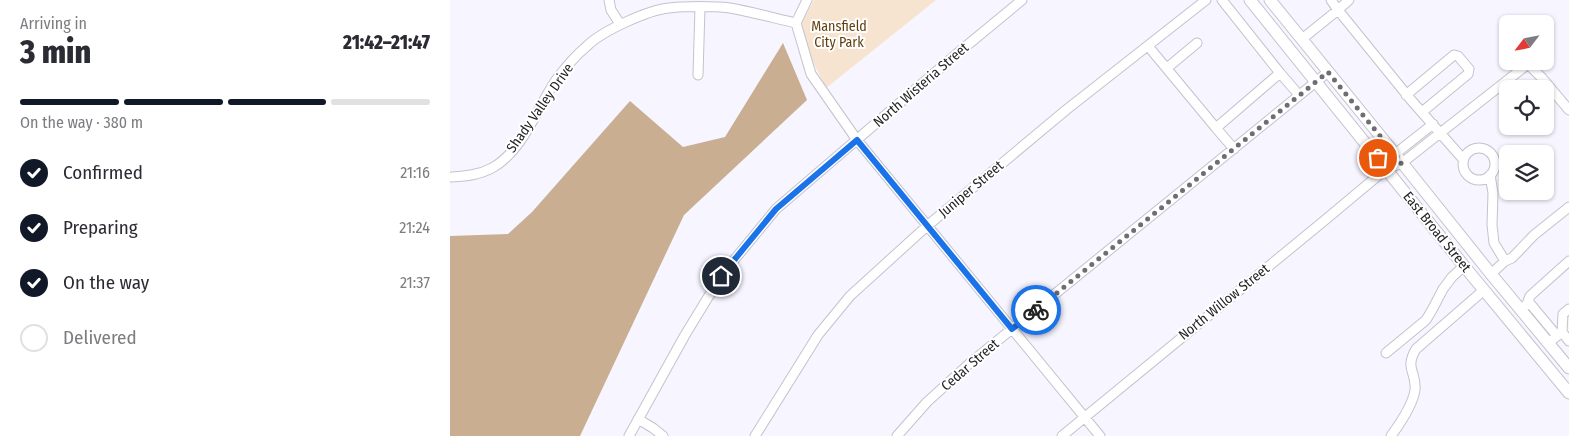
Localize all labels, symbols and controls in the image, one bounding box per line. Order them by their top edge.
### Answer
text: Arriving in [20,14,87,33]
north arrow [1499,15,1554,70]
map controls [1499,15,1554,200]
park label: Mansfield City Park [811,18,867,51]
text: 21:42–21:47 [343,31,430,54]
text: 3 min [20,33,91,71]
street label: North Wisteria Street [870,39,972,131]
street label: Shady Valley Drive [503,60,577,156]
button: locate [1499,80,1554,135]
text: On the way · 380 m [20,113,143,132]
pin [1357,137,1399,179]
icon: bag [1364,144,1392,172]
button: layers [1499,145,1554,200]
street label: Juniper Street [935,157,1007,221]
icon: check [20,159,48,187]
text: Confirmed [63,161,143,184]
text: 21:16 [400,163,430,182]
street label: East Broad Street [1399,188,1475,276]
icon: check [20,214,48,242]
text: Preparing [63,216,138,239]
text: 21:24 [399,218,430,237]
pin [700,255,742,297]
street label: North Willow Street [1175,260,1273,344]
icon: home [707,262,735,290]
icon: check [20,269,48,297]
text: On the way [63,271,149,294]
text: 21:37 [400,273,430,292]
courier [1011,285,1061,335]
icon: bike [1022,296,1050,324]
text: Delivered [63,326,137,349]
street label: Cedar Street [938,335,1003,395]

